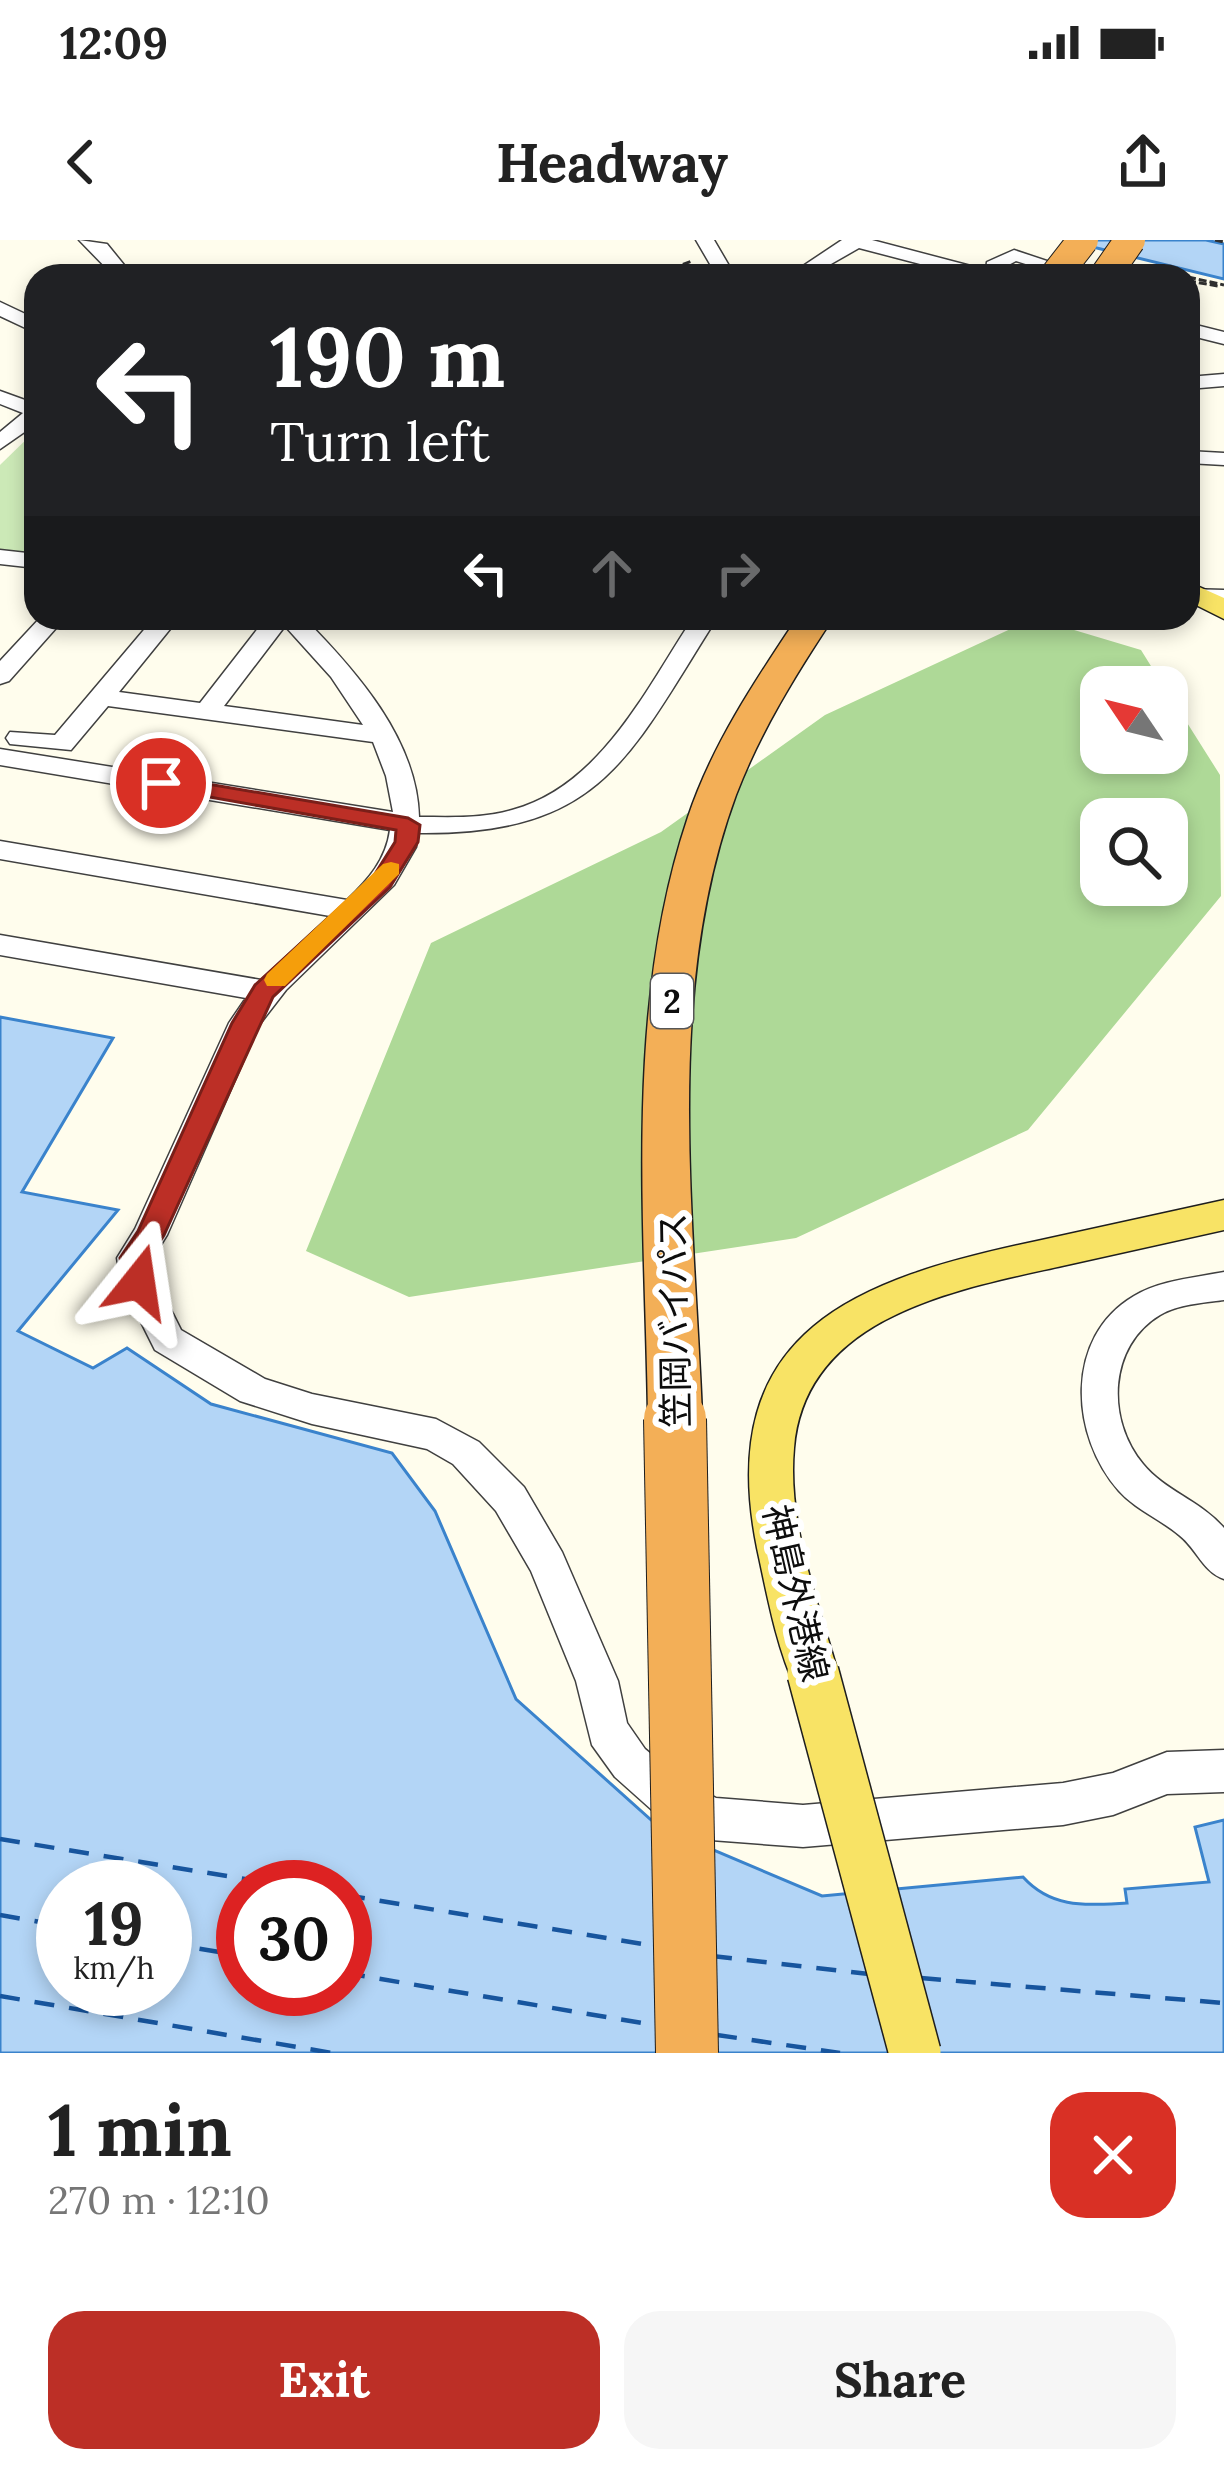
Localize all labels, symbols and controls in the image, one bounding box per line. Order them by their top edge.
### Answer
text: 12:09 [60,14,168,71]
text: Headway [496,128,728,197]
icon: back [48,129,114,195]
icon: share [1110,129,1176,195]
text: 190 m [270,302,505,410]
icon: left [72,312,228,468]
text: Turn left [270,407,490,476]
icon: left [453,540,519,606]
icon: ahead [579,540,645,606]
icon: right [705,540,771,606]
north arrow [1080,666,1188,774]
map controls [1080,666,1188,906]
pin [110,732,212,834]
icon: arrive [128,750,194,816]
button: search [1080,798,1188,906]
road number: 2 [651,974,693,1028]
street label: 笠岡バイパス [649,1212,699,1428]
position arrow [76,1219,202,1345]
street label: 神島外港線 [753,1500,839,1686]
speed limit sign: 30 [216,1860,372,2016]
text: 19 [85,1885,143,1961]
text: km/h [73,1949,155,1987]
text: 1 min [48,2084,232,2176]
button: close [1050,2092,1176,2218]
text: 270 m · 12:10 [48,2175,270,2225]
button: Exit [48,2311,600,2449]
button: Share [624,2311,1176,2449]

